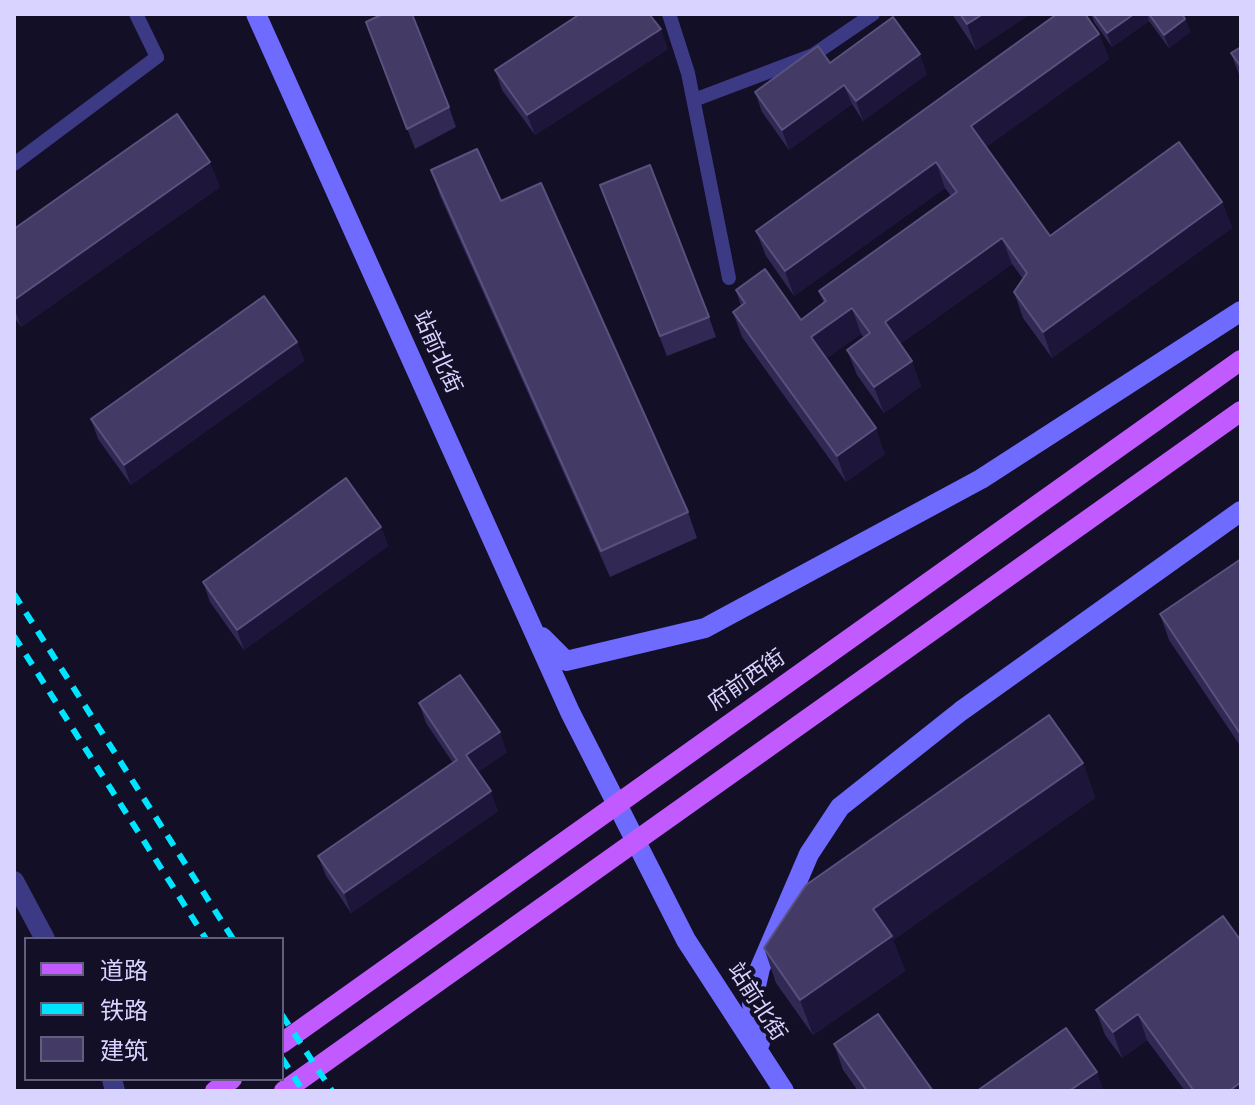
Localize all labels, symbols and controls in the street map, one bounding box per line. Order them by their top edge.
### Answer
street label: 站前北街 [405,307,465,399]
street label: 府前西街 [704,646,792,718]
legend [24,937,284,1081]
text: 道路 [100,958,148,988]
street label: 站前北街 [720,959,790,1047]
text: 铁路 [100,998,148,1028]
text: 建筑 [100,1038,148,1068]

